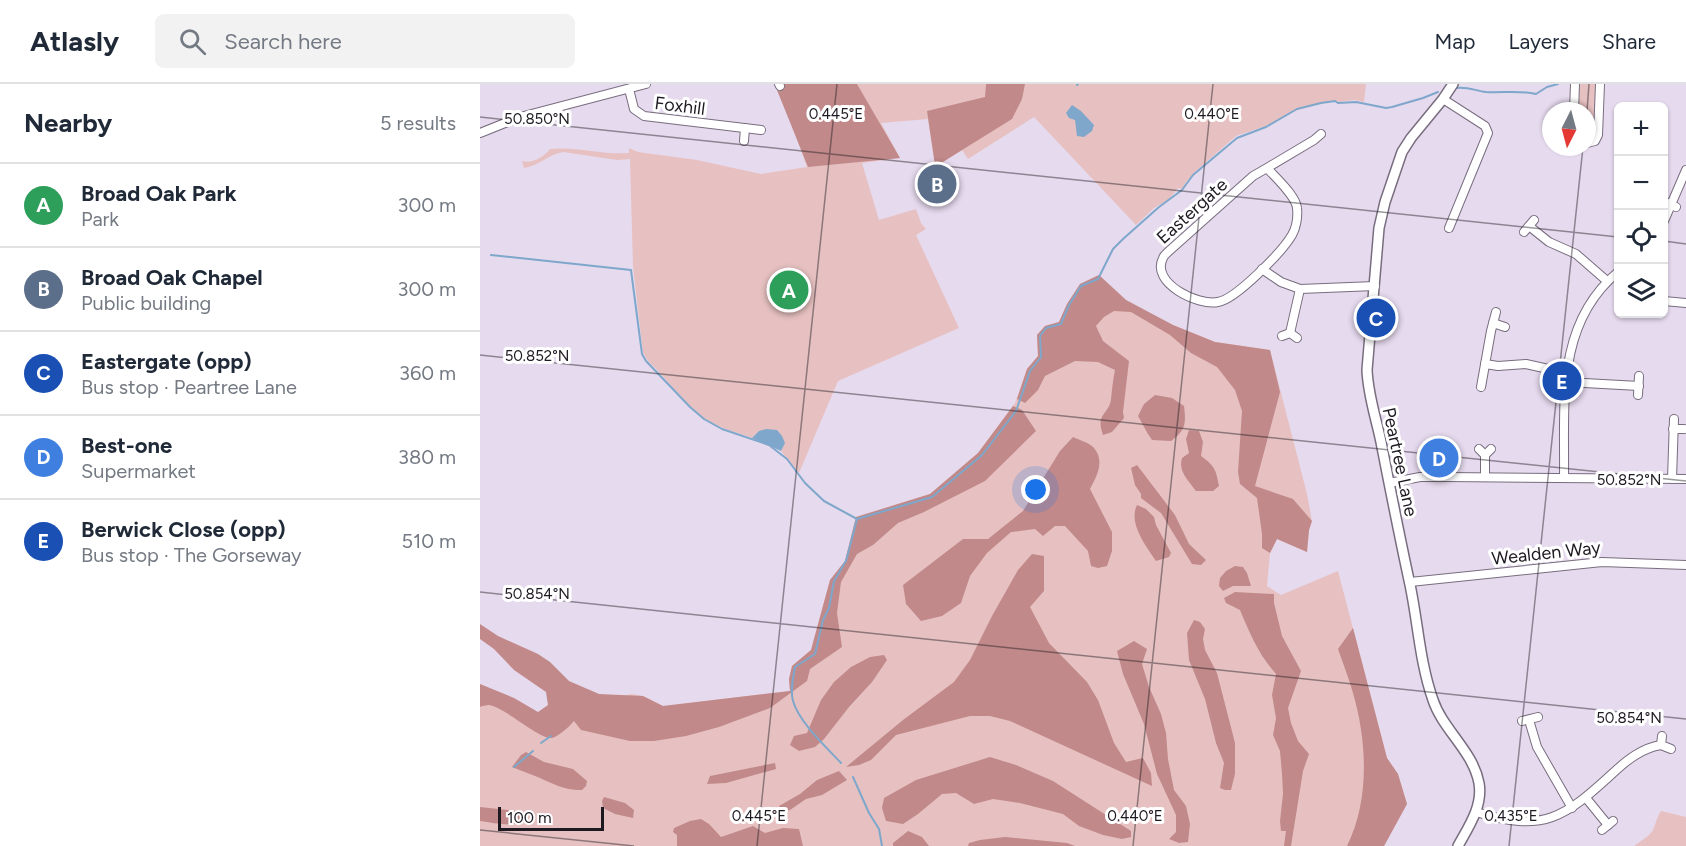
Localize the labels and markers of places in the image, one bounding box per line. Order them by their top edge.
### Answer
pin: B [918,162,956,206]
pin: A [770,268,808,312]
pin: C [1356,296,1396,340]
pin: E [1542,358,1582,404]
pin: D [1420,436,1458,481]

